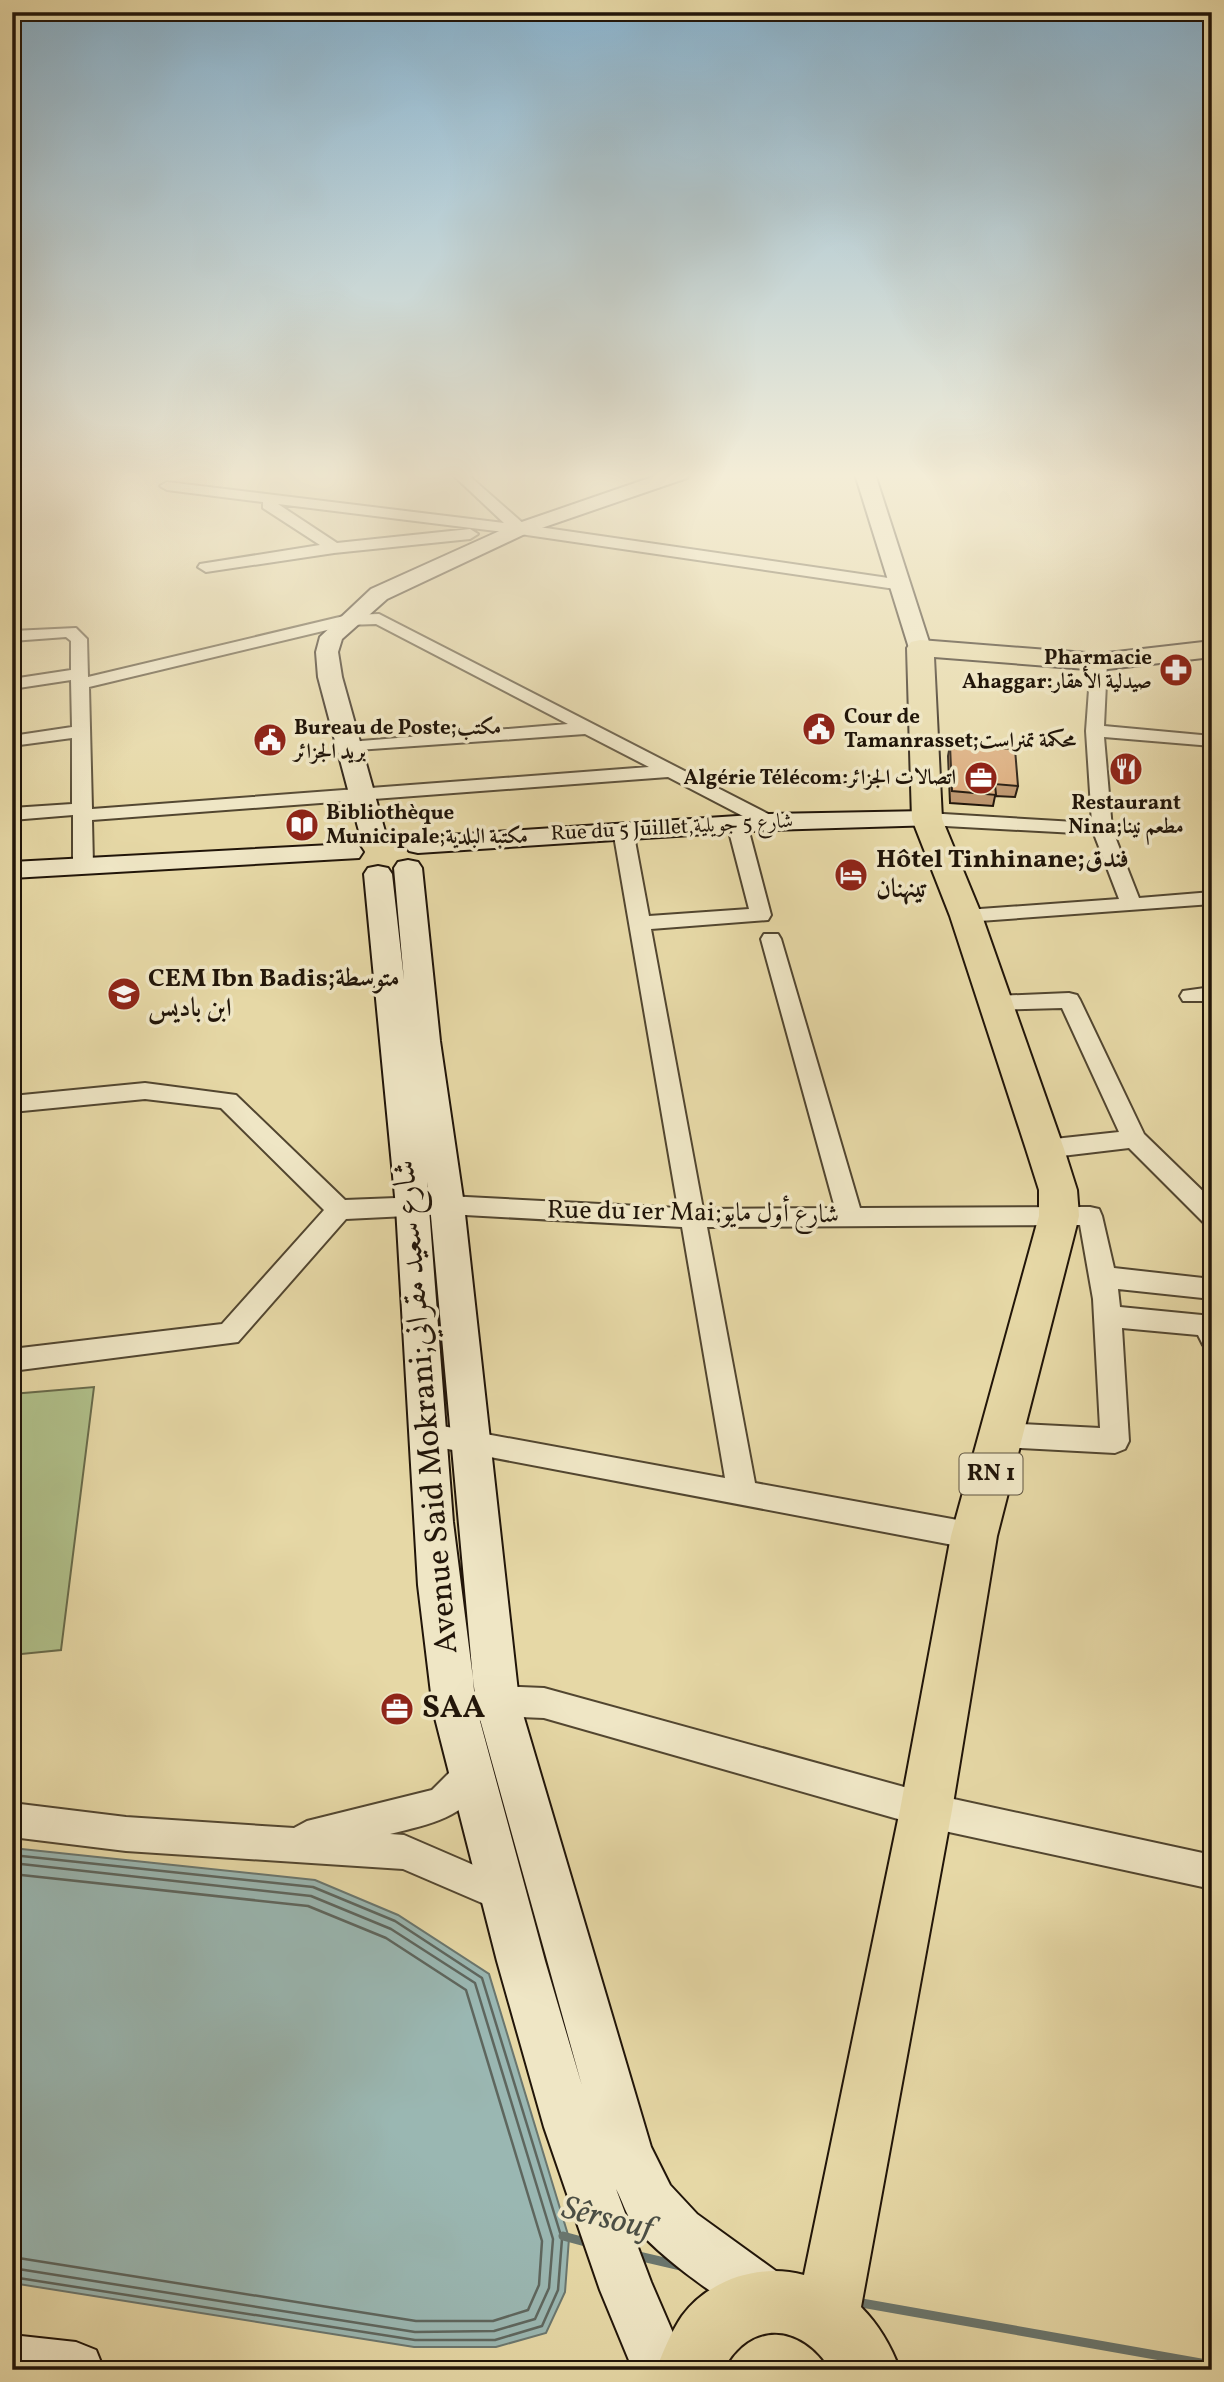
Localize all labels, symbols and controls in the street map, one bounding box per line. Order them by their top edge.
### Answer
place label: Pharmacie Ahaggar;صيدلية الأهقار [962,644,1152,697]
pharmacy icon: Pharmacie Ahaggar;صيدلية الأهقار [1157,651,1195,689]
place label: Cour de Tamanrasset;محكمة تمنراست [844,703,1077,756]
public building icon: Cour de Tamanrasset;محكمة تمنراست [800,710,838,748]
place label: Bureau de Poste;مكتب بريد الجزائر [292,714,501,767]
public building icon: Bureau de Poste;مكتب بريد الجزائر [251,721,289,759]
restaurant icon: Restaurant Nina;مطعم نينا [1107,750,1145,788]
office icon: Algérie Télécom;اتصالات الجزائر [962,759,1000,797]
place label: Algérie Télécom;اتصالات الجزائر [684,764,956,793]
place label: Restaurant Nina;مطعم نينا [1068,789,1184,845]
place label: Bibliothèque Municipale;مكتبة البلدية [326,799,528,852]
library icon: Bibliothèque Municipale;مكتبة البلدية [283,806,321,844]
street label: Rue du 5 Juillet,شارع 5 جويلية [550,807,794,851]
place label: Hôtel Tinhinane;فندق تينهنان [876,842,1129,908]
hotel icon: Hôtel Tinhinane;فندق تينهنان [832,856,870,894]
place label: CEM Ibn Badis;متوسطة ابن باديس [148,961,400,1027]
school or university icon: CEM Ibn Badis;متوسطة ابن باديس [105,975,143,1013]
street label: Avenue Said Mokrani;شارع سعيد مقراني [383,1158,473,1656]
street label: Rue du 1er Mai;شارع أول مايو [546,1191,840,1236]
road number: RN 1 [960,1454,1023,1494]
place label: SAA [422,1687,486,1731]
office icon: SAA [378,1690,416,1728]
water label: Sêrsouf [557,2187,663,2255]

